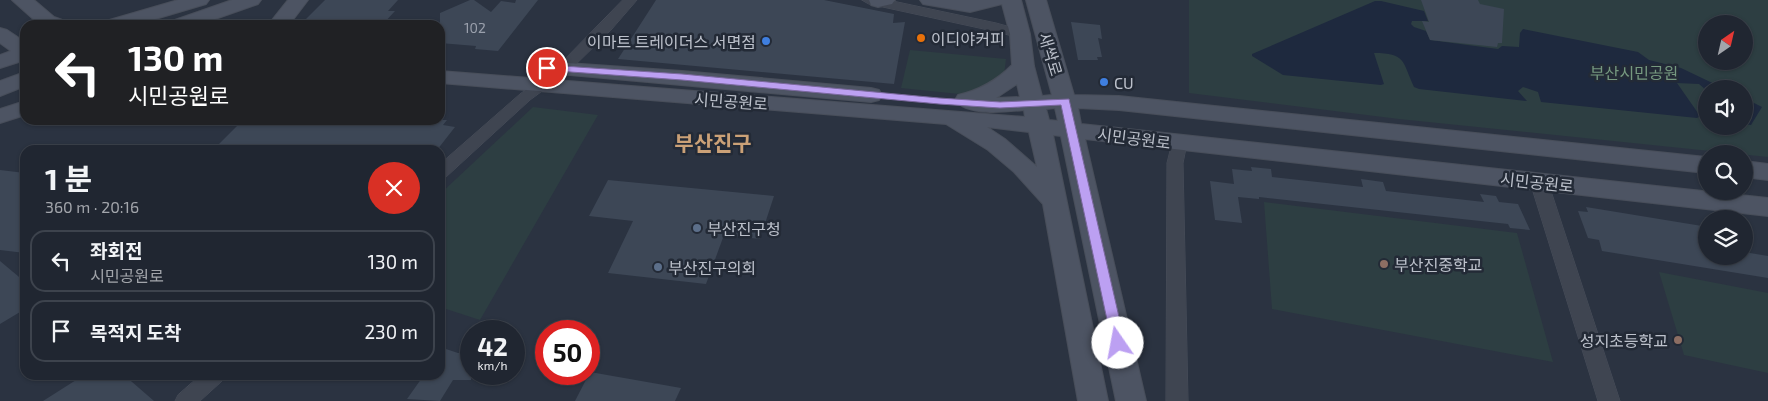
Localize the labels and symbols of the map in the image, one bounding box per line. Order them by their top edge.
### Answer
north arrow [1698,15,1752,70]
house number: 102 [464,19,486,36]
place label: 이디야커피 [931,29,1005,48]
street label: 새싹로 [1035,30,1067,78]
place label: 이마트 트레이더스 서면점 [587,32,756,51]
marker: 이디야커피 [915,32,927,44]
marker: 이마트 트레이더스 서면점 [760,35,772,47]
pin [526,47,568,89]
park label: 부산시민공원 [1590,63,1678,82]
place label: CU [1114,73,1134,92]
marker: CU [1098,76,1110,88]
street label: 시민공원로 [694,89,769,113]
street label: 시민공원로 [1096,124,1172,152]
district label: 부산진구 [674,130,752,155]
street label: 시민공원로 [1499,169,1575,195]
place label: 부산진구청 [707,219,781,238]
marker: 부산진구청 [691,222,703,234]
place label: 부산진중학교 [1394,255,1482,274]
place label: 부산진구의회 [668,258,756,277]
marker: 부산진중학교 [1378,258,1390,270]
marker: 부산진구의회 [652,261,664,273]
position arrow [1091,316,1143,368]
speed limit sign: 50 [535,320,600,385]
place label: 성지초등학교 [1580,331,1668,350]
marker: 성지초등학교 [1672,334,1684,346]

